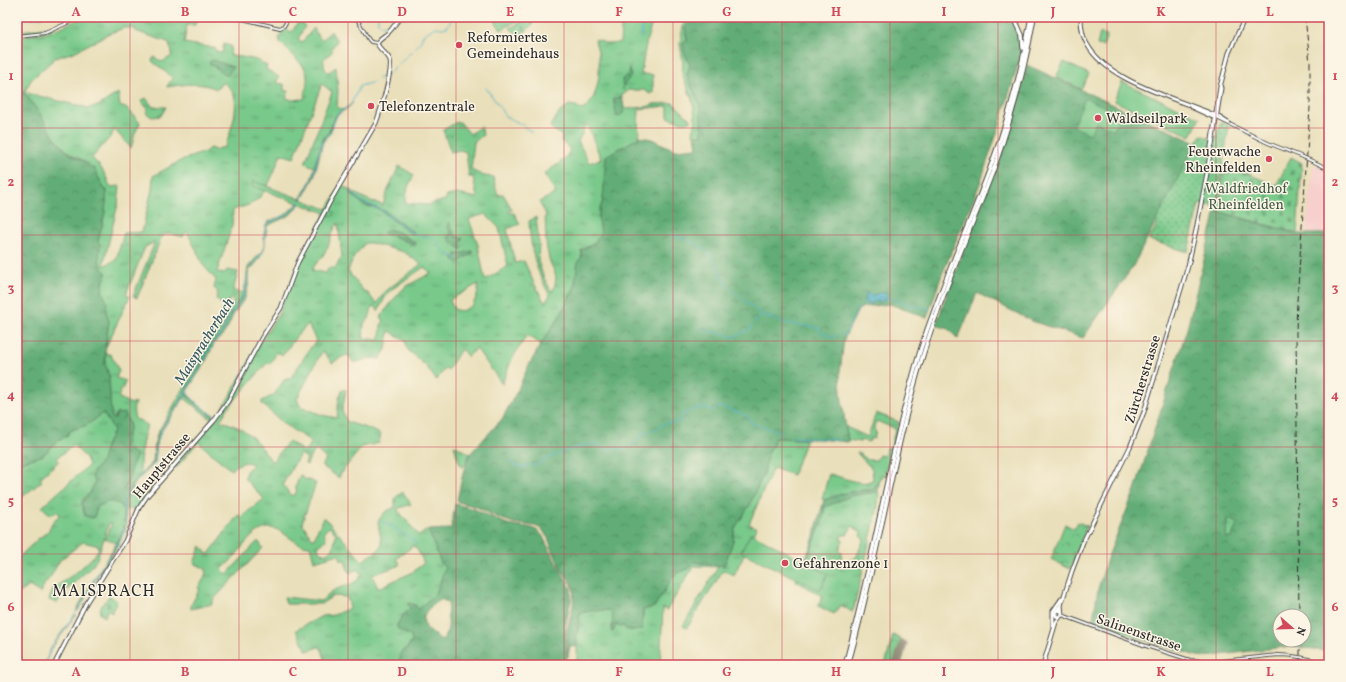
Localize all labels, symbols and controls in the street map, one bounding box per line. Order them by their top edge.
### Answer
text: A [71,4,81,22]
text: B [181,4,190,22]
text: C [289,4,297,22]
text: D [397,4,407,22]
text: E [506,4,514,22]
text: F [615,4,623,22]
text: G [722,4,732,22]
text: H [831,4,841,22]
text: I [942,4,947,22]
text: J [1050,4,1056,22]
text: K [1156,4,1166,22]
text: L [1266,4,1274,22]
place label: Reformiertes Gemeindehaus [467,29,559,64]
marker: Reformiertes Gemeindehaus [454,40,464,50]
text: 1 [8,68,14,86]
text: 1 [1332,68,1338,86]
place label: Telefonzentrale [379,98,475,117]
marker: Telefonzentrale [366,101,376,111]
place label: Waldseilpark [1106,110,1188,129]
marker: Waldseilpark [1093,113,1103,123]
place label: Feuerwache Rheinfelden [1185,143,1261,178]
marker: Feuerwache Rheinfelden [1264,154,1274,164]
text: 2 [8,174,15,192]
text: 2 [1332,174,1339,192]
park label: Waldfriedhof Rheinfelden [1205,180,1288,215]
text: 3 [8,280,15,298]
text: 3 [1332,280,1339,298]
water label: Maispracherbach [170,294,240,390]
street label: Zürcherstrasse [1121,332,1166,426]
text: 4 [7,387,15,405]
text: 4 [1331,387,1339,405]
street label: Hauptstrasse [129,429,196,503]
text: 5 [8,493,14,511]
text: 5 [1332,493,1338,511]
place label: Gefahrenzone 1 [793,555,889,574]
marker: Gefahrenzone 1 [780,558,790,568]
district label: MAISPRACH [52,581,156,603]
text: 6 [7,599,15,617]
text: 6 [1331,599,1339,617]
north arrow [1272,608,1312,648]
street label: Salinenstrasse [1093,610,1184,657]
text: N [1292,625,1308,637]
text: A [71,664,81,682]
text: B [181,664,190,682]
text: C [289,664,297,682]
text: D [397,664,407,682]
text: E [506,664,514,682]
text: F [615,664,623,682]
text: G [722,664,732,682]
text: H [831,664,841,682]
text: I [942,664,947,682]
text: J [1050,664,1056,682]
text: K [1156,664,1166,682]
text: L [1266,664,1274,682]

